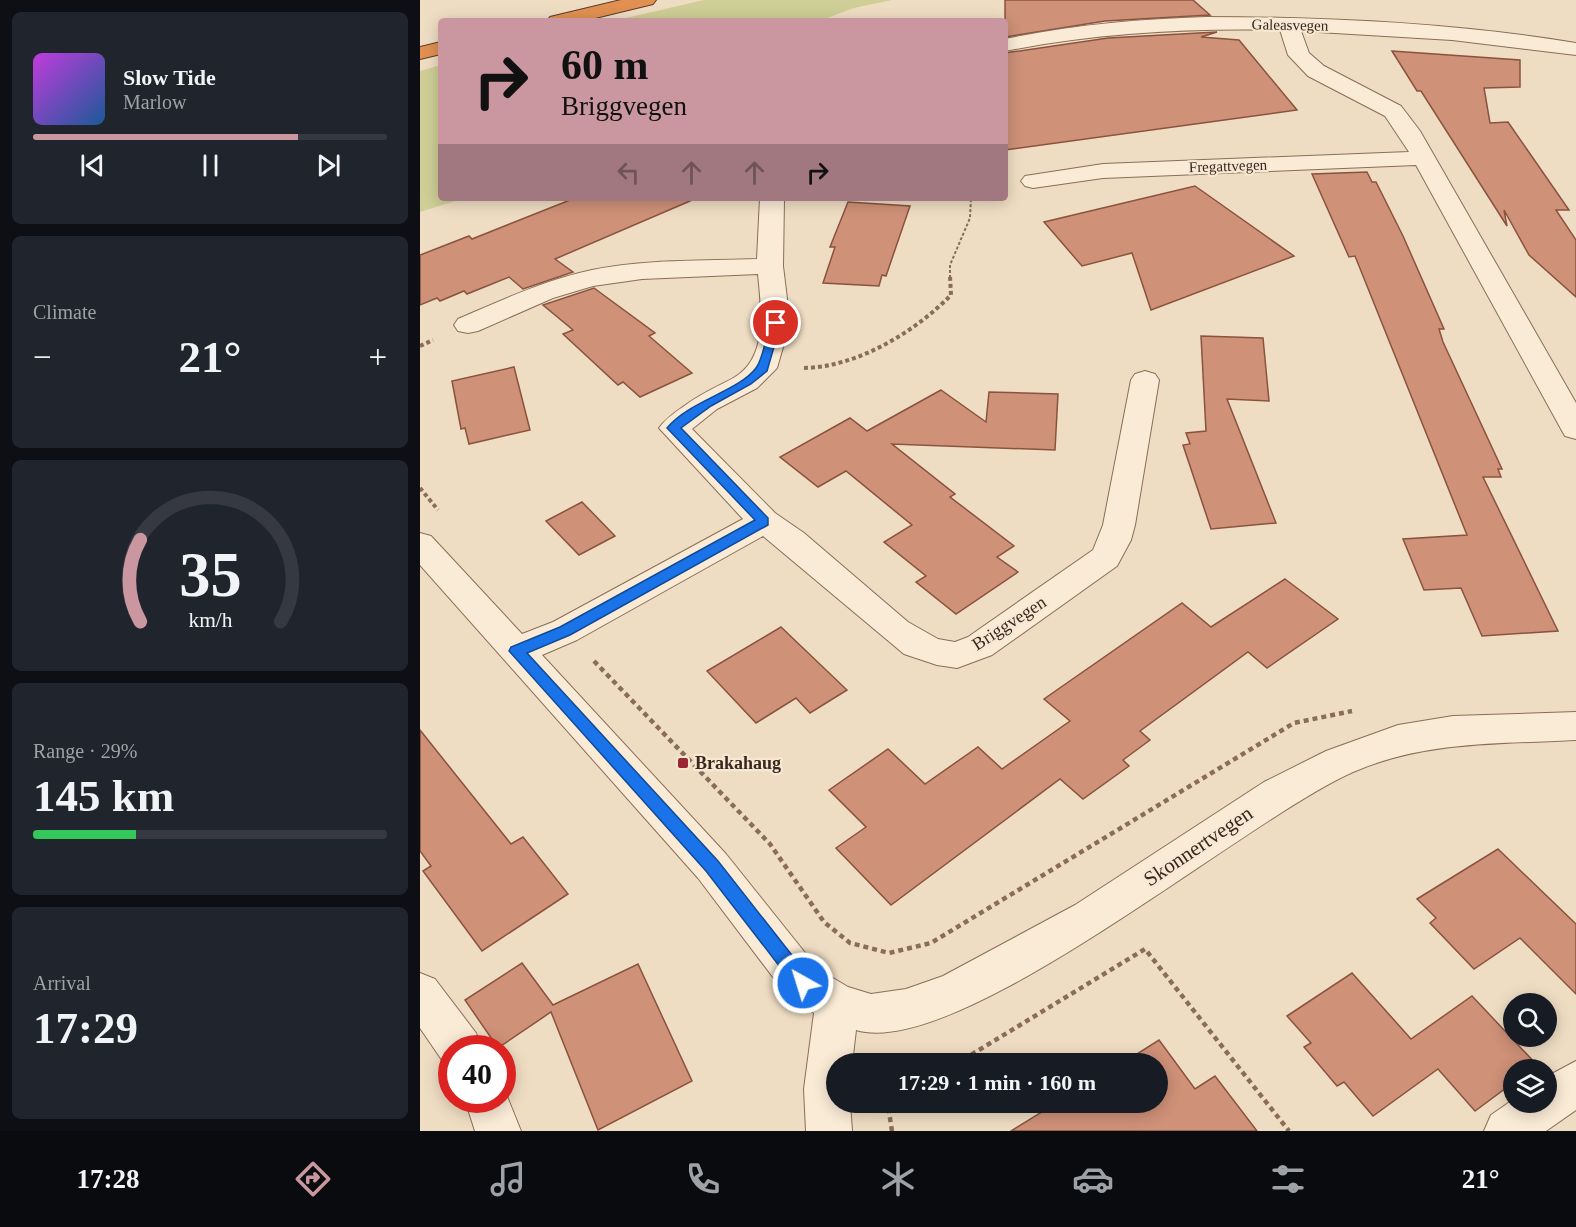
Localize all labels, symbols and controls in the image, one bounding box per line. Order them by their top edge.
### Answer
street label: Galeasvegen [1252,16,1329,34]
icon: right [462,42,540,120]
text: 60 m [561,42,649,88]
text: Slow Tide [123,65,216,90]
text: Marlow [123,91,186,113]
text: Briggvegen [561,91,687,121]
icon: previous [76,149,109,182]
icon: pause [194,149,227,182]
icon: next [312,149,345,182]
icon: left [612,156,645,189]
icon: ahead [675,156,708,189]
icon: ahead [738,156,771,189]
icon: right [801,156,834,189]
street label: Fregattvegen [1189,157,1268,175]
pin [750,297,801,348]
text: Climate [33,301,96,323]
icon: arrive [759,306,792,339]
text: 21° [179,332,242,382]
text: − [33,339,52,375]
text: + [368,339,387,375]
text: 35 [179,541,241,610]
street label: Briggvegen [968,592,1050,654]
text: km/h [188,609,232,633]
text: Range · 29% [33,740,137,762]
place label: Brakahaug [695,753,781,773]
marker: Brakahaug [676,756,690,770]
text: 145 km [33,771,174,821]
street label: Skonnertvegen [1139,801,1257,891]
position arrow [771,951,835,1015]
text: Arrival [33,972,91,994]
map controls [1503,993,1557,1113]
button: search [1503,993,1557,1047]
text: 17:29 [33,1003,138,1053]
speed limit sign: 40 [438,1035,516,1113]
button: layers [1503,1059,1557,1113]
text: 17:29 · 1 min · 160 m [898,1070,1096,1095]
icon: directions [292,1158,334,1200]
icon: music [487,1158,529,1200]
icon: phone [682,1158,724,1200]
icon: climate [877,1158,919,1200]
icon: car [1072,1158,1114,1200]
icon: filters [1267,1158,1309,1200]
text: 17:28 [76,1164,139,1194]
text: 21° [1462,1164,1499,1194]

